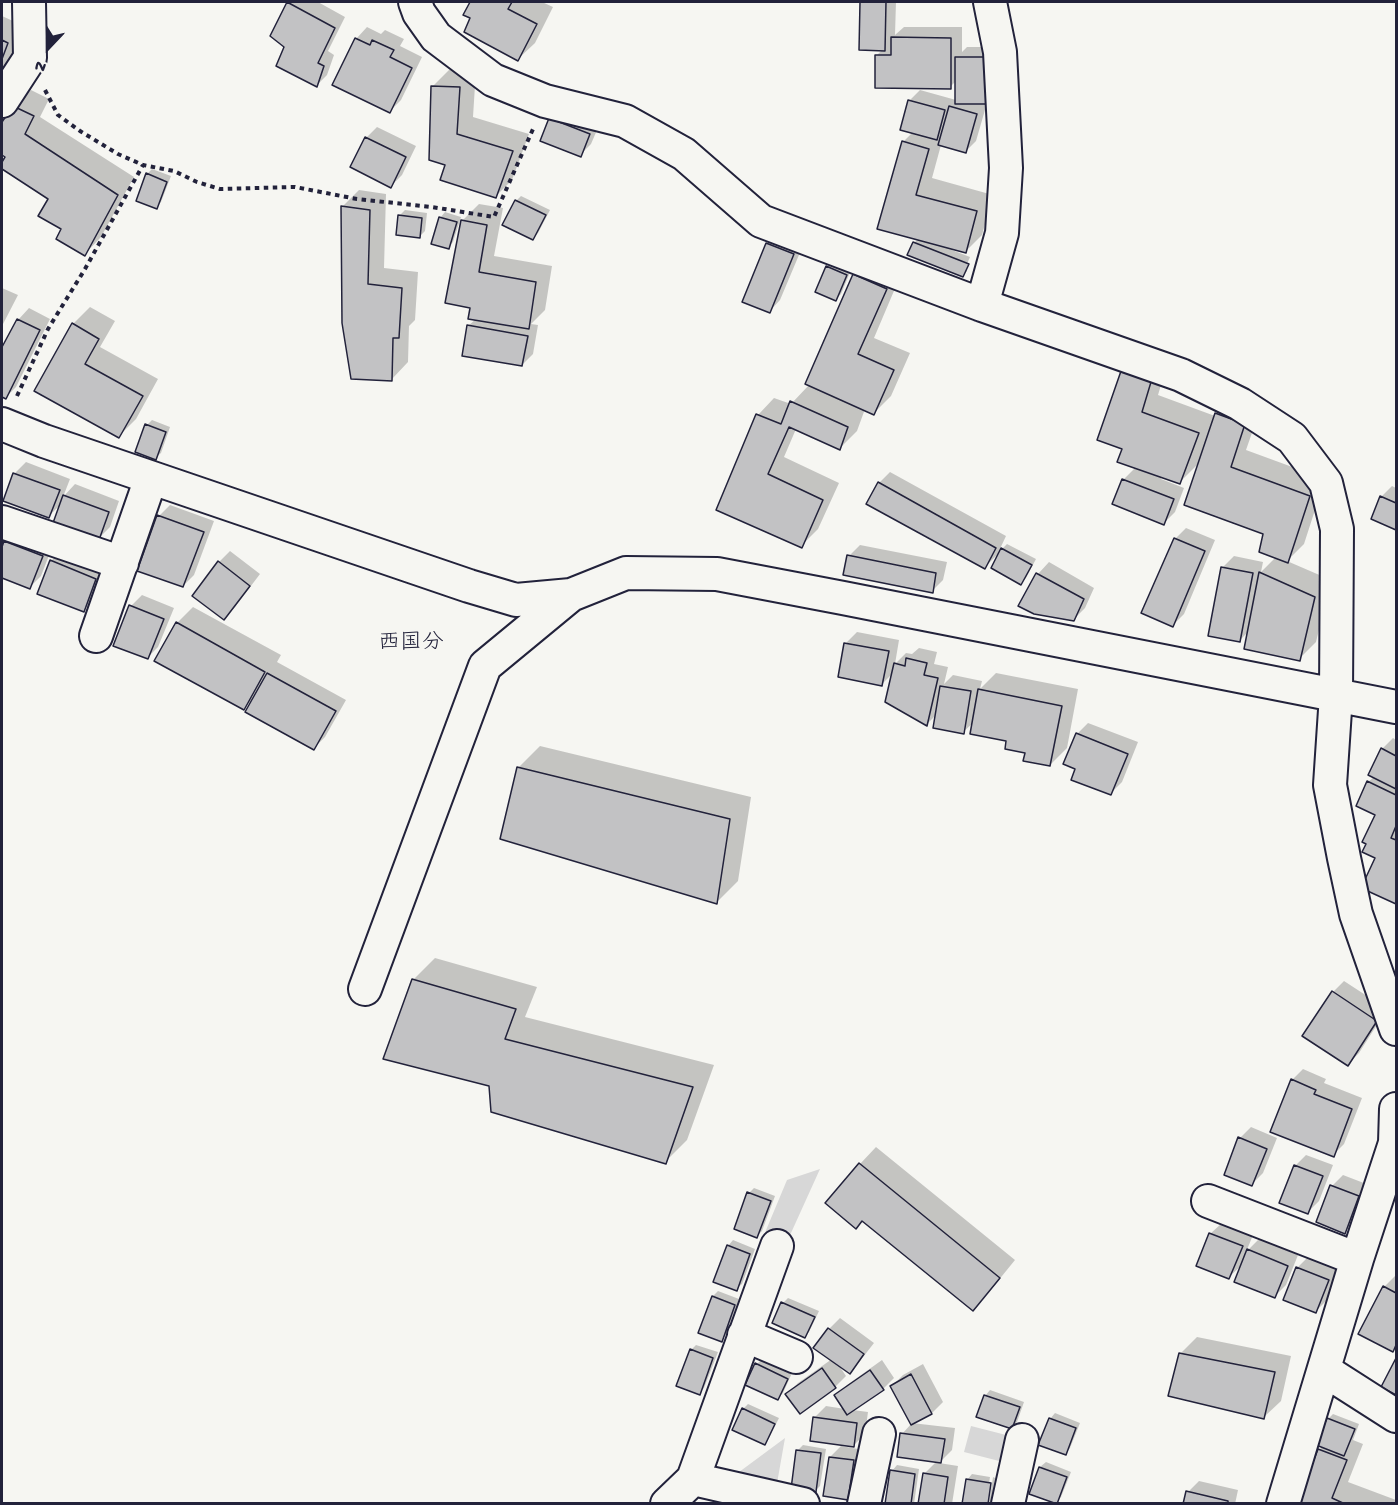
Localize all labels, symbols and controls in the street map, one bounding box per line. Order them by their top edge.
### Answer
north arrow [18,18,78,78]
text: N [33,54,49,76]
district label: 西国分 [378,632,444,658]

